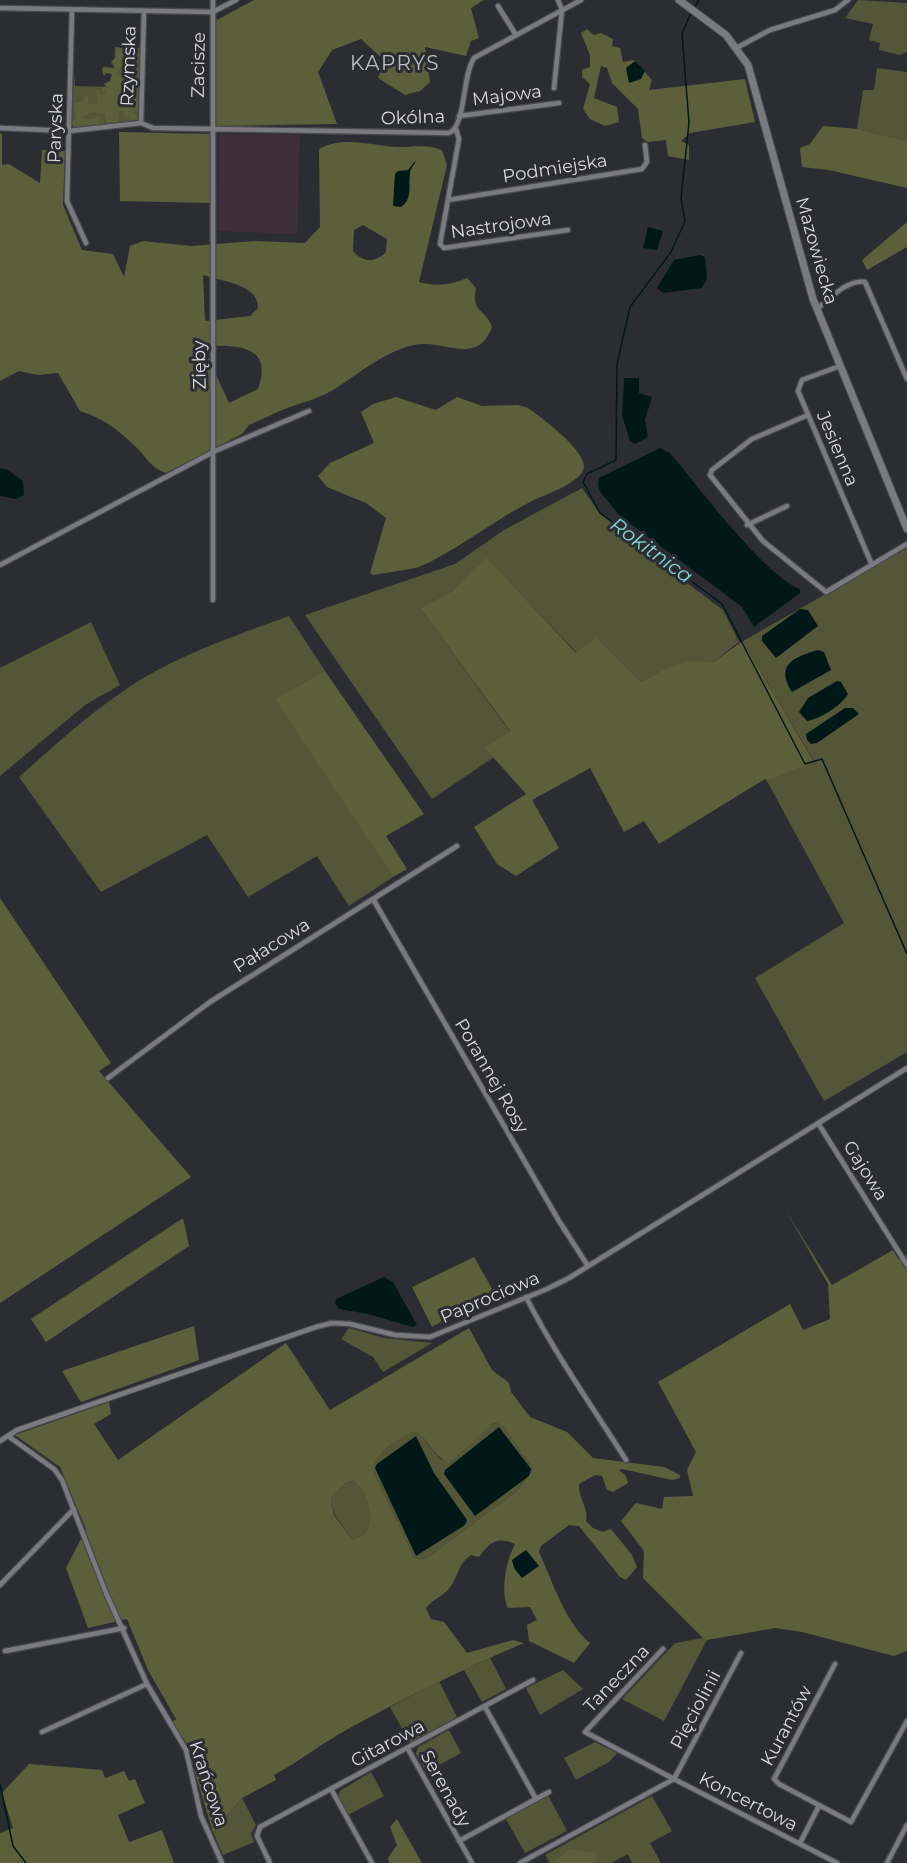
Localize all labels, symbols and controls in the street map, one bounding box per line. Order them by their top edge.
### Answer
street label: Rzymska [117,25,141,107]
street label: Zacisze [188,32,210,98]
district label: KAPRYS [350,52,440,76]
street label: Majowa [471,81,543,111]
street label: Paryska [44,93,68,163]
street label: Okólna [380,106,446,130]
street label: Podmiejska [501,150,609,188]
street label: Mazowiecka [790,195,842,307]
street label: Nastrojowa [449,208,553,244]
street label: Zięby [189,340,211,390]
street label: Jesienna [812,408,862,490]
water label: Rokitnica [605,513,697,589]
street label: Pałacowa [230,914,314,978]
street label: Porannej Rosy [449,1015,533,1137]
street label: Gajowa [838,1137,892,1205]
street label: Paprociowa [437,1267,543,1329]
street label: Taneczna [580,1641,654,1717]
street label: Pięciolinii [666,1667,726,1753]
street label: Kurantów [757,1682,817,1770]
street label: Gitarowa [347,1716,429,1772]
street label: Krańcowa [184,1738,232,1830]
street label: Serenady [415,1747,475,1831]
street label: Koncertowa [695,1768,801,1836]

